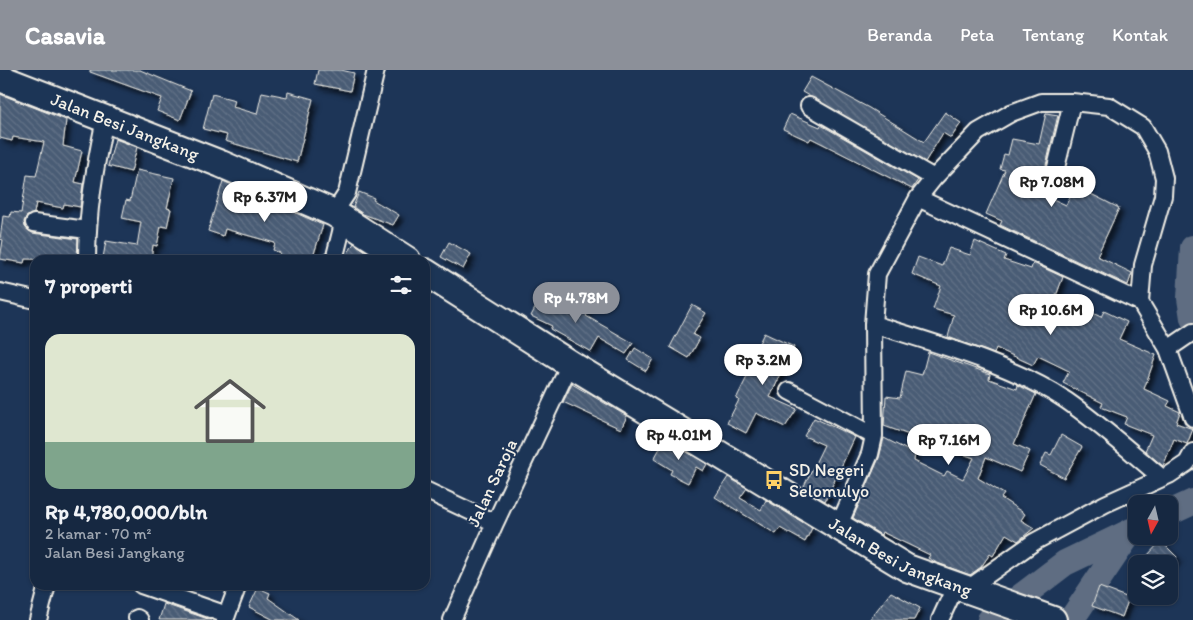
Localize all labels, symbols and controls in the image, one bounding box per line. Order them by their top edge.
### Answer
text: Casavia [25,21,105,50]
text: Beranda [867,24,932,46]
text: Peta [960,24,994,46]
text: Tentang [1022,24,1084,46]
text: Kontak [1112,24,1168,46]
street label: Jalan Besi Jangkang [48,88,203,166]
pin: Rp 7.08M [1000,166,1104,208]
text: Rp 7.08M [1020,172,1084,191]
pin: Rp 6.37M [213,180,317,223]
text: Rp 6.37M [233,187,297,206]
icon: filters [387,271,415,299]
text: 7 properti [45,273,133,298]
pin: Rp 4.78M [524,282,628,324]
text: Rp 4.78M [544,288,608,307]
pin: Rp 10.6M [999,294,1103,336]
text: Rp 10.6M [1019,300,1083,319]
pin: Rp 3.2M [717,344,809,386]
text: Rp 3.2M [735,350,791,369]
icon: home [185,366,275,456]
pin: Rp 4.01M [627,418,731,461]
pin: Rp 7.16M [897,424,1001,466]
text: Rp 4.01M [646,425,712,444]
text: Rp 7.16M [918,430,980,449]
street label: Jalan Saroja [462,435,522,530]
place label: SD Negeri Selomulyo [789,459,869,502]
bus stop icon: SD Negeri Selomulyo [763,469,785,491]
north arrow [1128,495,1178,545]
map controls [1128,495,1178,605]
text: Rp 4,780,000/bln [45,499,207,524]
street label: Jalan Besi Jangkang [825,512,976,601]
text: 2 kamar · 70 m² [45,524,152,543]
text: Jalan Besi Jangkang [45,543,185,562]
button: layers [1128,555,1178,605]

